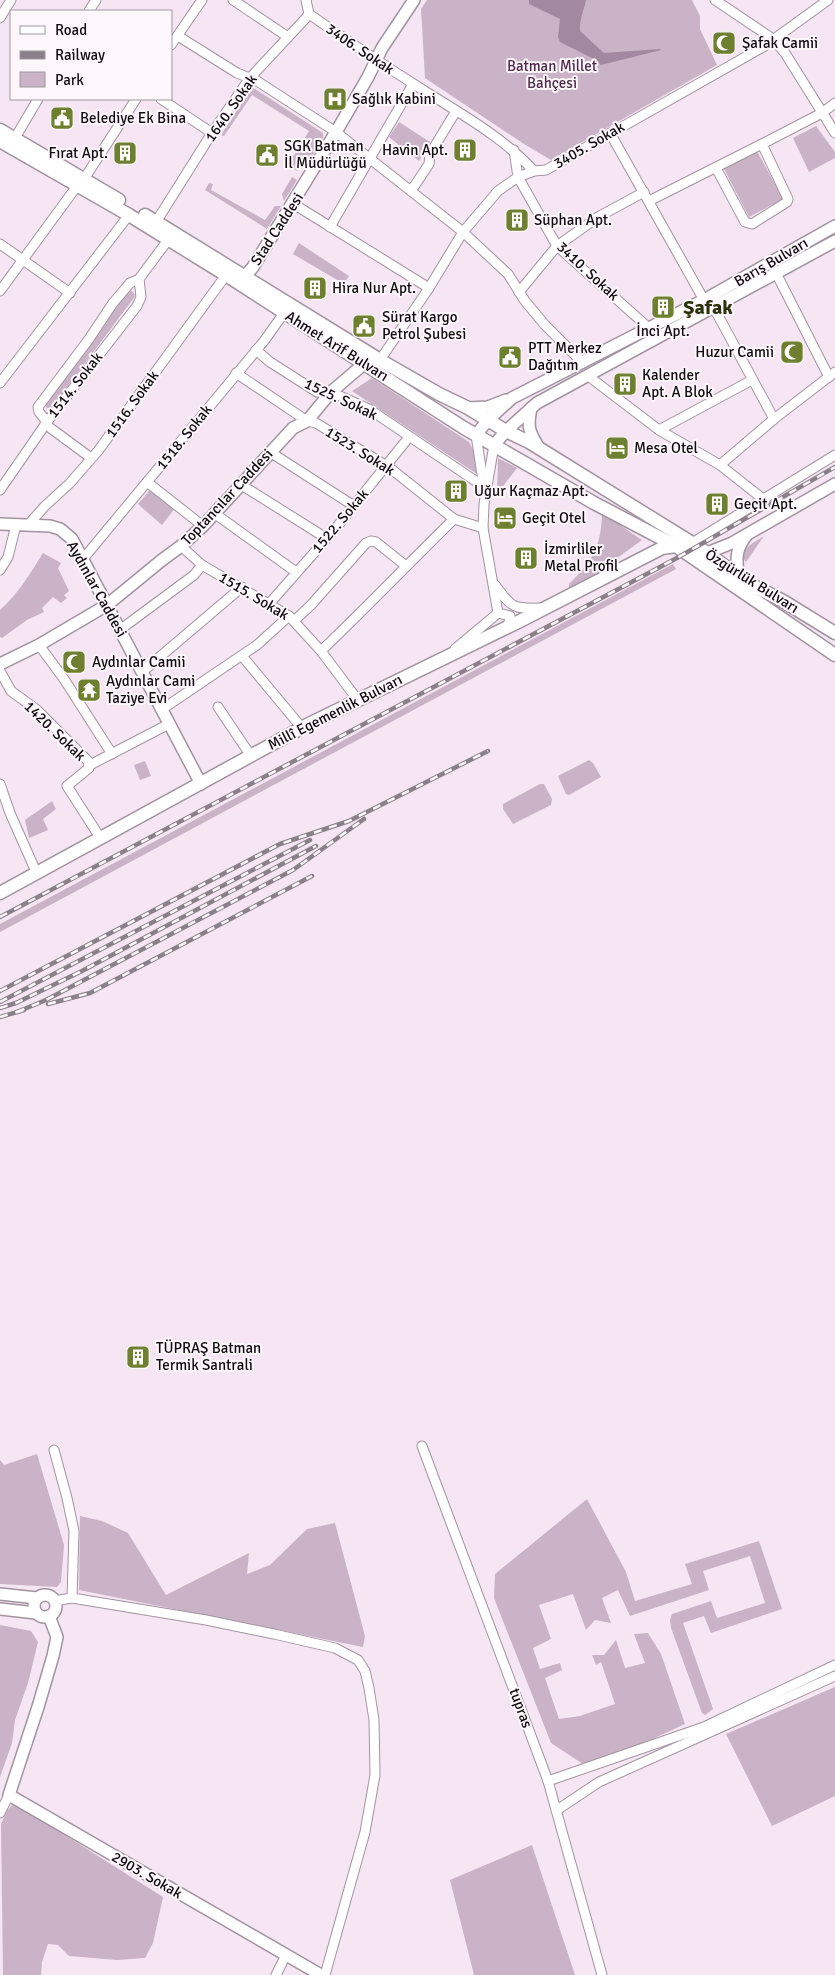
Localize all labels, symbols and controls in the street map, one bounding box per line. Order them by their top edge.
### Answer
legend [10,10,172,100]
street label: 3406. Sokak [322,20,398,79]
text: Road [55,21,87,39]
mosque icon: Şafak Camii [711,30,737,56]
place label: Şafak Camii [742,34,818,52]
text: Railway [55,46,105,64]
park label: Batman Millet Bahçesi [507,57,597,92]
street label: 1640. Sokak [201,70,261,145]
text: Park [55,71,84,89]
hospital icon: Sağlık Kabini [322,86,348,112]
place label: Sağlık Kabini [352,90,436,108]
public building icon: Belediye Ek Bina [49,105,75,131]
place label: Belediye Ek Bina [80,109,186,127]
street label: 3405. Sokak [551,117,628,172]
place label: SGK Batman İl Müdürlüğü [284,137,367,172]
building icon: Havin Apt. [452,137,478,163]
building icon: Fırat Apt. [112,140,138,166]
place label: Havin Apt. [382,141,448,159]
public building icon: SGK Batman İl Müdürlüğü [254,142,280,168]
place label: Fırat Apt. [48,144,108,162]
street label: Stad Caddesi [247,189,307,269]
building icon: Süphan Apt. [504,207,530,233]
place label: Süphan Apt. [534,211,612,229]
street label: Barış Bulvarı [731,234,811,290]
street label: 3410. Sokak [553,238,623,305]
building icon: Hira Nur Apt. [302,275,328,301]
place label: Hira Nur Apt. [332,279,416,297]
building icon: İnci Apt. [650,294,676,320]
district label: Şafak [683,295,733,320]
street label: Ahmet Arif Bulvarı [282,307,392,385]
place label: Sürat Kargo Petrol Şubesi [382,308,466,343]
public building icon: Sürat Kargo Petrol Şubesi [351,313,377,339]
place label: İnci Apt. [636,322,690,340]
place label: PTT Merkez Dağıtım [528,339,602,374]
mosque icon: Huzur Camii [779,339,805,365]
place label: Huzur Camii [695,343,774,361]
public building icon: PTT Merkez Dağıtım [497,344,523,370]
street label: 1514. Sokak [44,348,107,421]
place label: Kalender Apt. A Blok [642,366,713,401]
street label: 1516. Sokak [102,367,163,441]
building icon: Kalender Apt. A Blok [612,371,638,397]
street label: 1525. Sokak [302,374,381,424]
street label: 1518. Sokak [152,400,216,473]
street label: 1523. Sokak [322,423,398,480]
hotel icon: Mesa Otel [604,435,630,461]
place label: Mesa Otel [634,439,698,457]
street label: Toptancılar Caddesi [178,445,276,549]
building icon: Uğur Kaçmaz Apt. [443,478,469,504]
place label: Uğur Kaçmaz Apt. [474,482,588,500]
street label: 1522. Sokak [308,485,372,557]
building icon: Geçit Apt. [704,491,730,517]
place label: Geçit Apt. [734,495,797,513]
hotel icon: Geçit Otel [492,505,518,531]
place label: Geçit Otel [522,509,586,527]
street label: Aydınlar Caddesi [63,538,131,640]
place label: İzmirliler Metal Profil [544,540,619,575]
building icon: İzmirliler Metal Profil [513,545,539,571]
street label: Özgürlük Bulvarı [702,545,802,617]
street label: 1515. Sokak [216,568,293,624]
mosque icon: Aydınlar Camii [61,649,87,675]
place label: Aydınlar Camii [92,653,186,671]
street label: Millî Egemenlik Bulvarı [265,670,405,754]
place label: Aydınlar Cami Taziye Evi [106,672,195,707]
temple icon: Aydınlar Cami Taziye Evi [76,677,102,703]
street label: 1420. Sokak [21,697,90,765]
place label: TÜPRAŞ Batman Termik Santrali [156,1339,261,1374]
building icon: TÜPRAŞ Batman Termik Santrali [125,1344,151,1370]
street label: tupras [506,1686,537,1731]
street label: 2903. Sokak [109,1848,186,1903]

